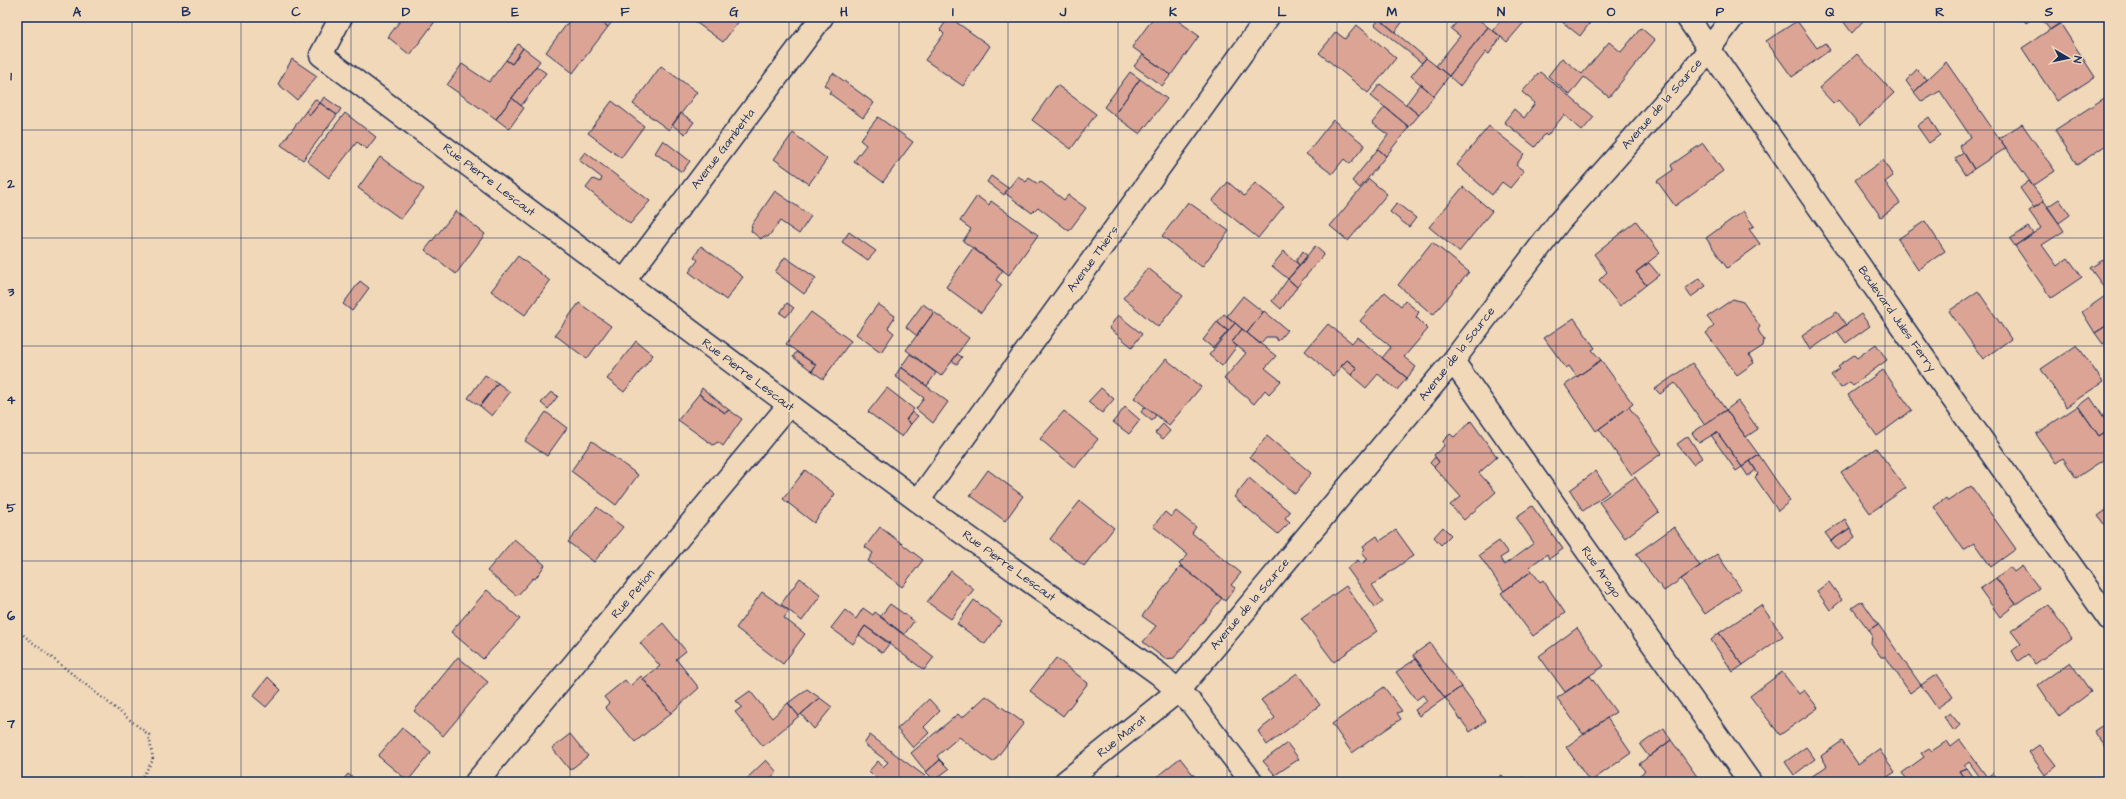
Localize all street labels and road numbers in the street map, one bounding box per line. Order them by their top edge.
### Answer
street label: Avenue de la Source [1618,55,1707,153]
street label: Avenue Gambetta [687,105,759,193]
street label: Rue Pierre Lescaut [439,140,539,221]
street label: Avenue Thiers [1063,222,1123,296]
street label: Boulevard Jules Ferry [1853,263,1940,376]
street label: Avenue de la Source [1415,303,1500,405]
street label: Rue Pierre Lescaut [698,335,798,416]
street label: Rue Pierre Lescaut [959,526,1059,606]
street label: Rue Arago [1576,543,1625,602]
street label: Avenue de la Source [1206,554,1294,654]
street label: Rue Petion [607,566,659,622]
street label: Rue Marat [1094,711,1151,761]

